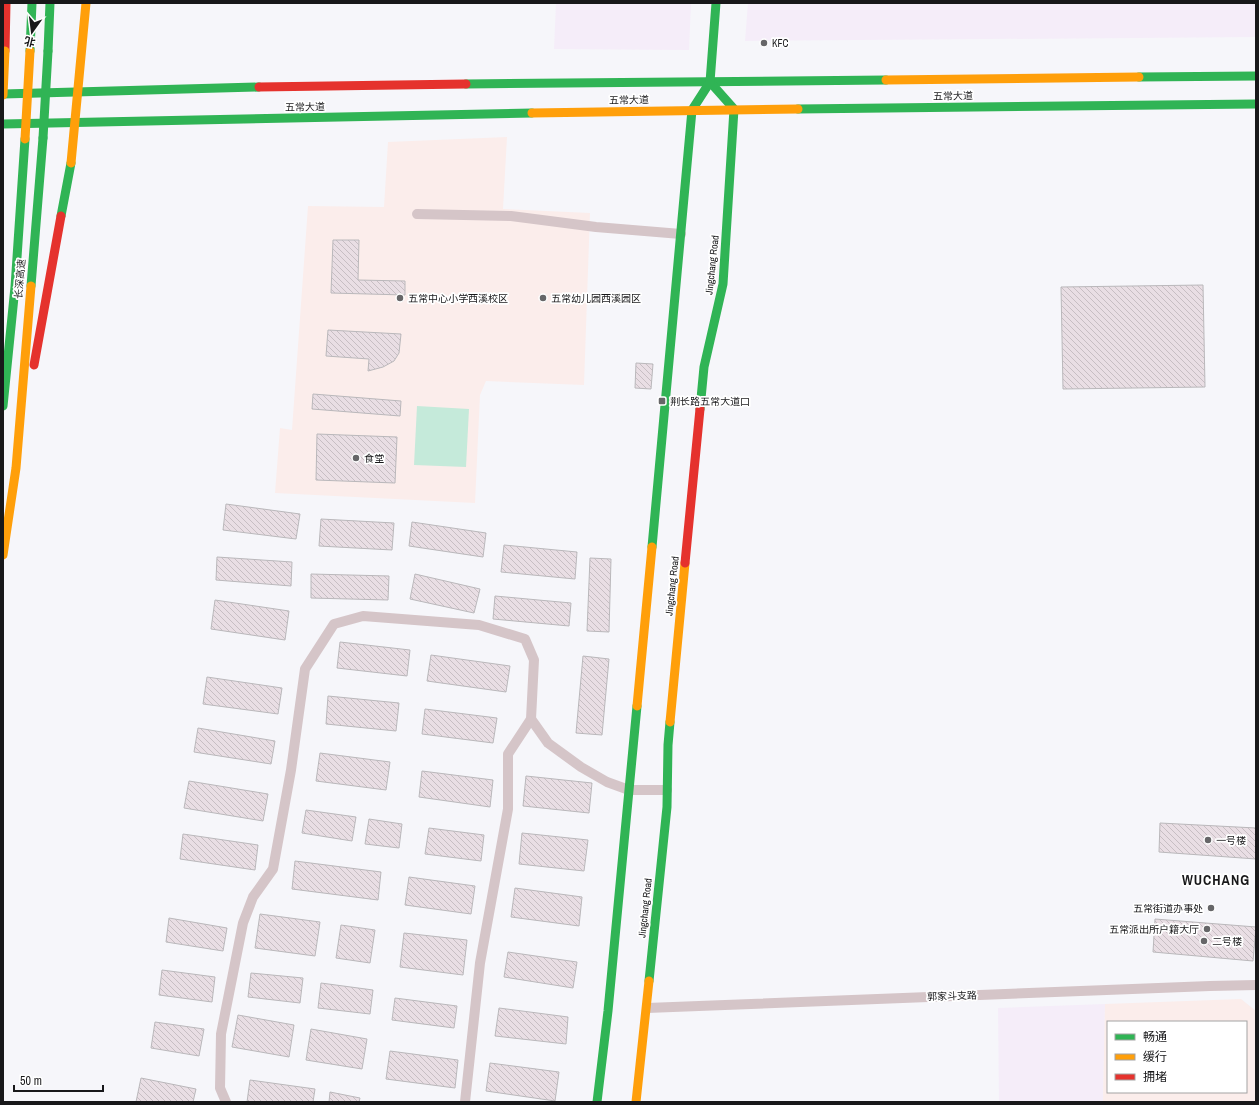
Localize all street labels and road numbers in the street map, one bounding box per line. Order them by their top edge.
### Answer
street label: 五常大道 [933,89,973,103]
street label: 五常大道 [609,93,649,107]
street label: 五常大道 [285,100,325,114]
street label: Jingchang Road [702,235,722,295]
street label: 长深高速 [12,259,28,299]
street label: Jingchang Road [662,556,682,616]
street label: Jingchang Road [635,878,655,938]
street label: 郭家斗支路 [927,989,977,1003]

